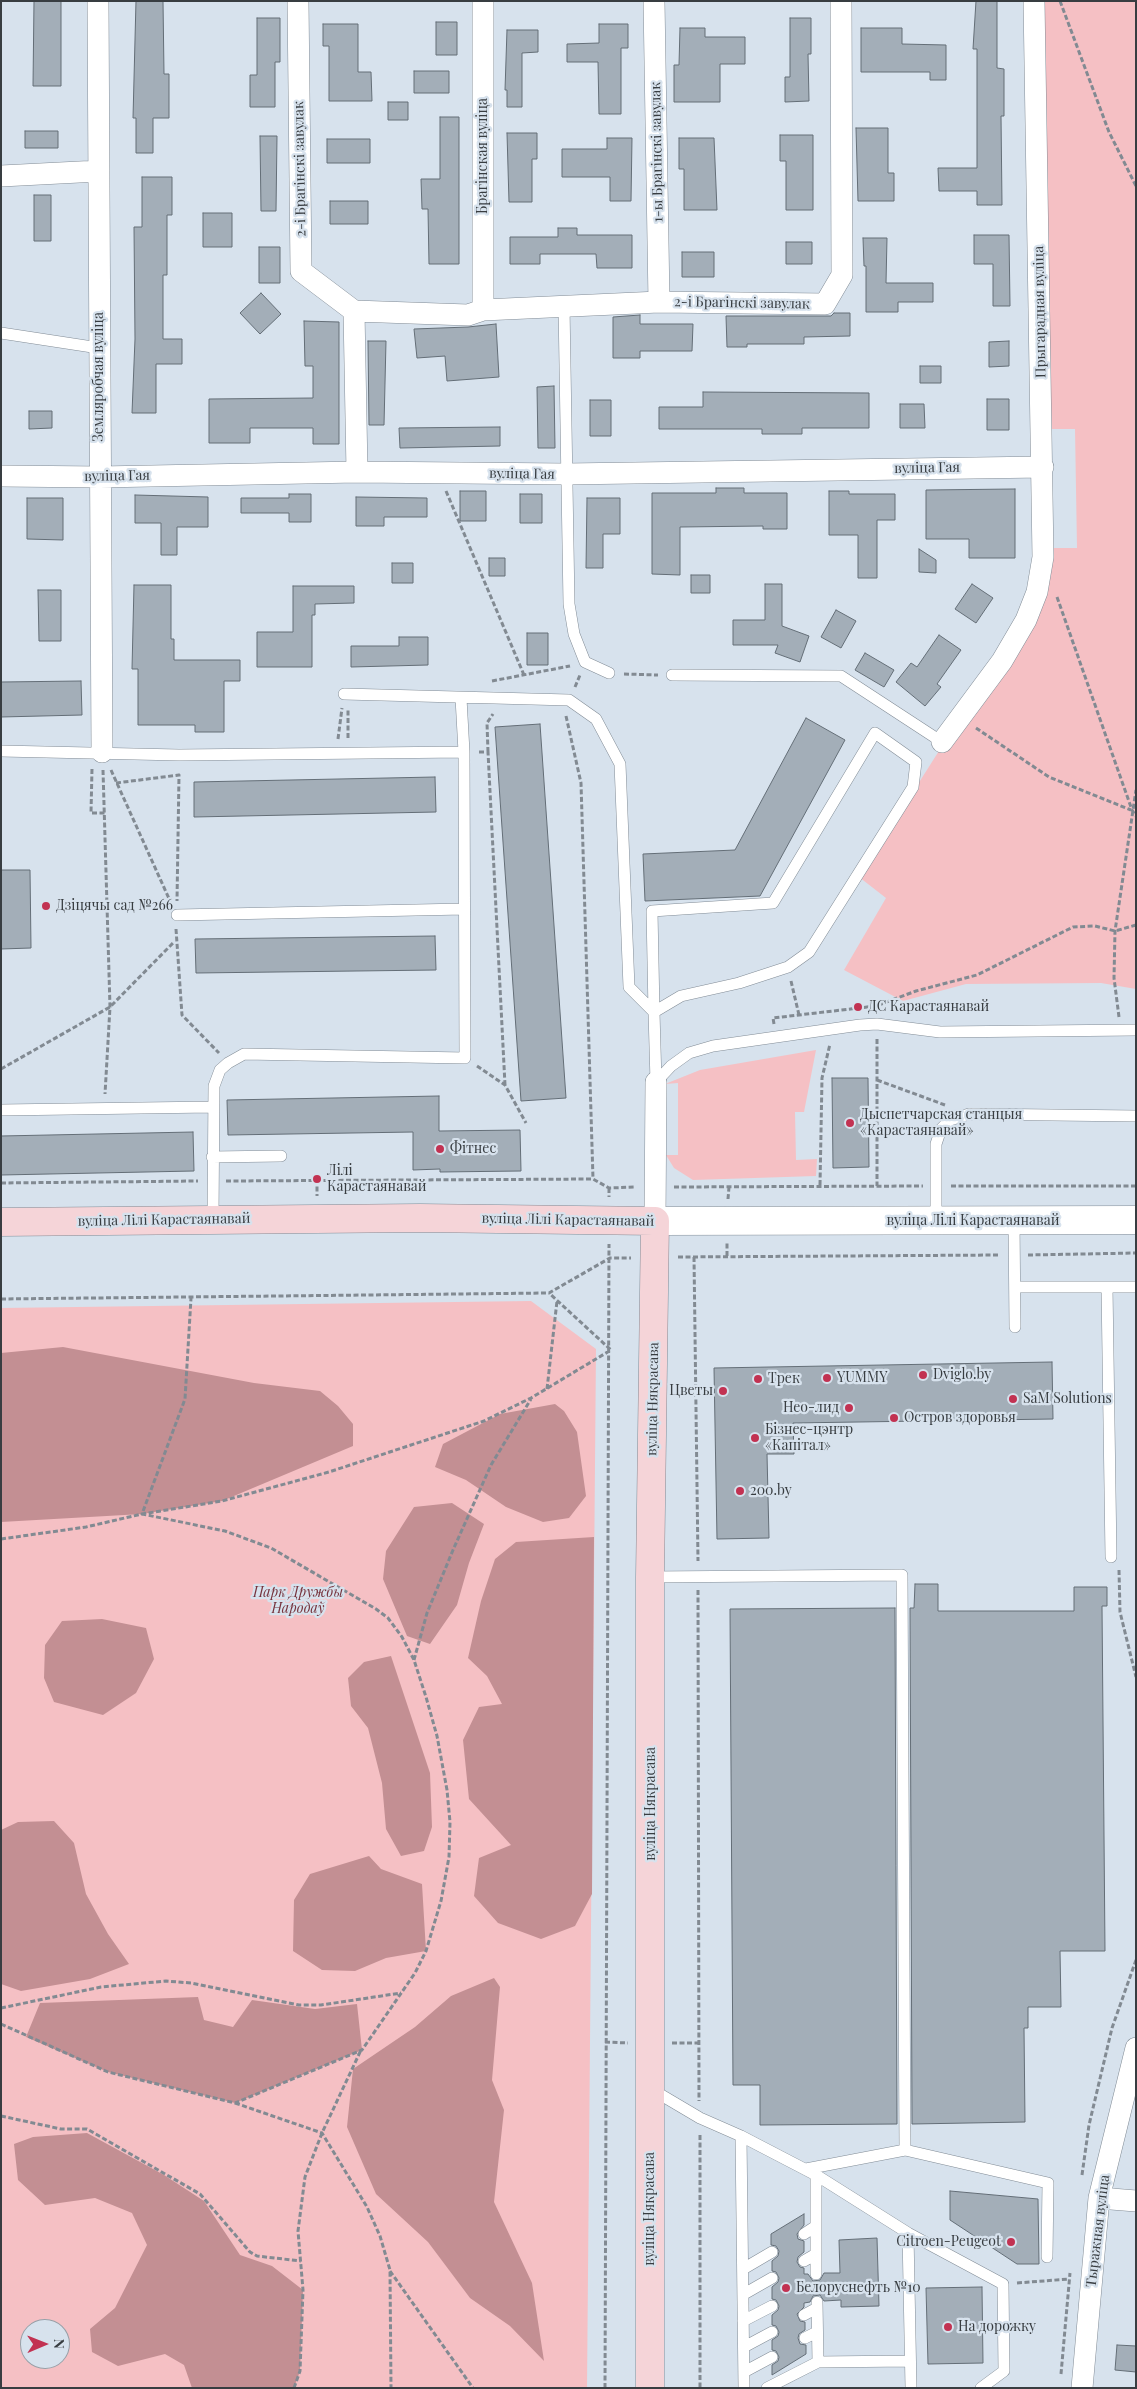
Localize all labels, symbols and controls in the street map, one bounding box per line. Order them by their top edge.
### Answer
street label: 1-ы Брагінскі завулак [647,82,667,222]
street label: Брагінская вуліца [475,98,491,214]
street label: 2-і Брагінскі завулак [290,101,310,237]
street label: Прыгарадная вуліца [1030,246,1050,378]
street label: 2-і Брагінскі завулак [674,293,810,313]
street label: Земляробчая вуліца [91,312,107,442]
street label: вуліца Гая [894,459,960,477]
street label: вуліца Гая [489,465,555,483]
street label: вуліца Гая [84,467,150,485]
place label: Дзіцячы сад №266 [56,898,173,914]
marker: Дзіцячы сад №266 [40,900,52,912]
place label: ДС Карастаянавай [868,999,989,1015]
marker: ДС Карастаянавай [852,1001,864,1013]
place label: Дыспетчарская станцыя «Карастаянавай» [860,1107,1022,1140]
marker: Дыспетчарская станцыя «Карастаянавай» [844,1117,856,1129]
place label: Фітнес [450,1141,496,1157]
marker: Фітнес [434,1143,446,1155]
place label: Лілі Карастаянавай [327,1163,427,1196]
marker: Лілі Карастаянавай [311,1173,323,1185]
street label: вуліца Лілі Карастаянавай [77,1210,251,1230]
street label: вуліца Лілі Карастаянавай [481,1210,655,1230]
street label: вуліца Лілі Карастаянавай [887,1213,1059,1229]
street label: вуліца Някрасава [644,1342,662,1456]
place label: Dviglo.by [933,1367,991,1383]
marker: Dviglo.by [917,1369,929,1381]
place label: YUMMY [837,1370,887,1386]
place label: Трек [768,1371,800,1387]
marker: YUMMY [821,1372,833,1384]
marker: Трек [752,1373,764,1385]
place label: Цветы [669,1383,713,1399]
marker: Цветы [717,1385,729,1397]
place label: SaM Solutions [1023,1391,1112,1407]
marker: SaM Solutions [1007,1393,1019,1405]
place label: Нео-лид [783,1400,839,1416]
marker: Нео-лид [843,1402,855,1414]
place label: Остров здоровья [904,1410,1016,1426]
marker: Остров здоровья [888,1412,900,1424]
place label: Бізнес-цэнтр «Капітал» [765,1422,853,1454]
marker: Бізнес-цэнтр «Капітал» [749,1432,761,1444]
place label: 200.by [750,1483,792,1499]
marker: 200.by [734,1485,746,1497]
park label: Парк Дружбы Народаў [253,1585,343,1618]
street label: вуліца Някрасава [643,1747,659,1861]
street label: вуліца Някрасава [642,2152,658,2266]
street label: Тыражная вуліца [1083,2174,1113,2288]
place label: Citroen-Peugeot [896,2234,1001,2250]
marker: Citroen-Peugeot [1005,2236,1017,2248]
place label: Белоруснефть №10 [796,2280,921,2296]
marker: Белоруснефть №10 [780,2282,792,2294]
north arrow [20,2319,70,2369]
place label: На дорожку [958,2319,1036,2335]
marker: На дорожку [942,2321,954,2333]
text: N [50,2339,69,2349]

